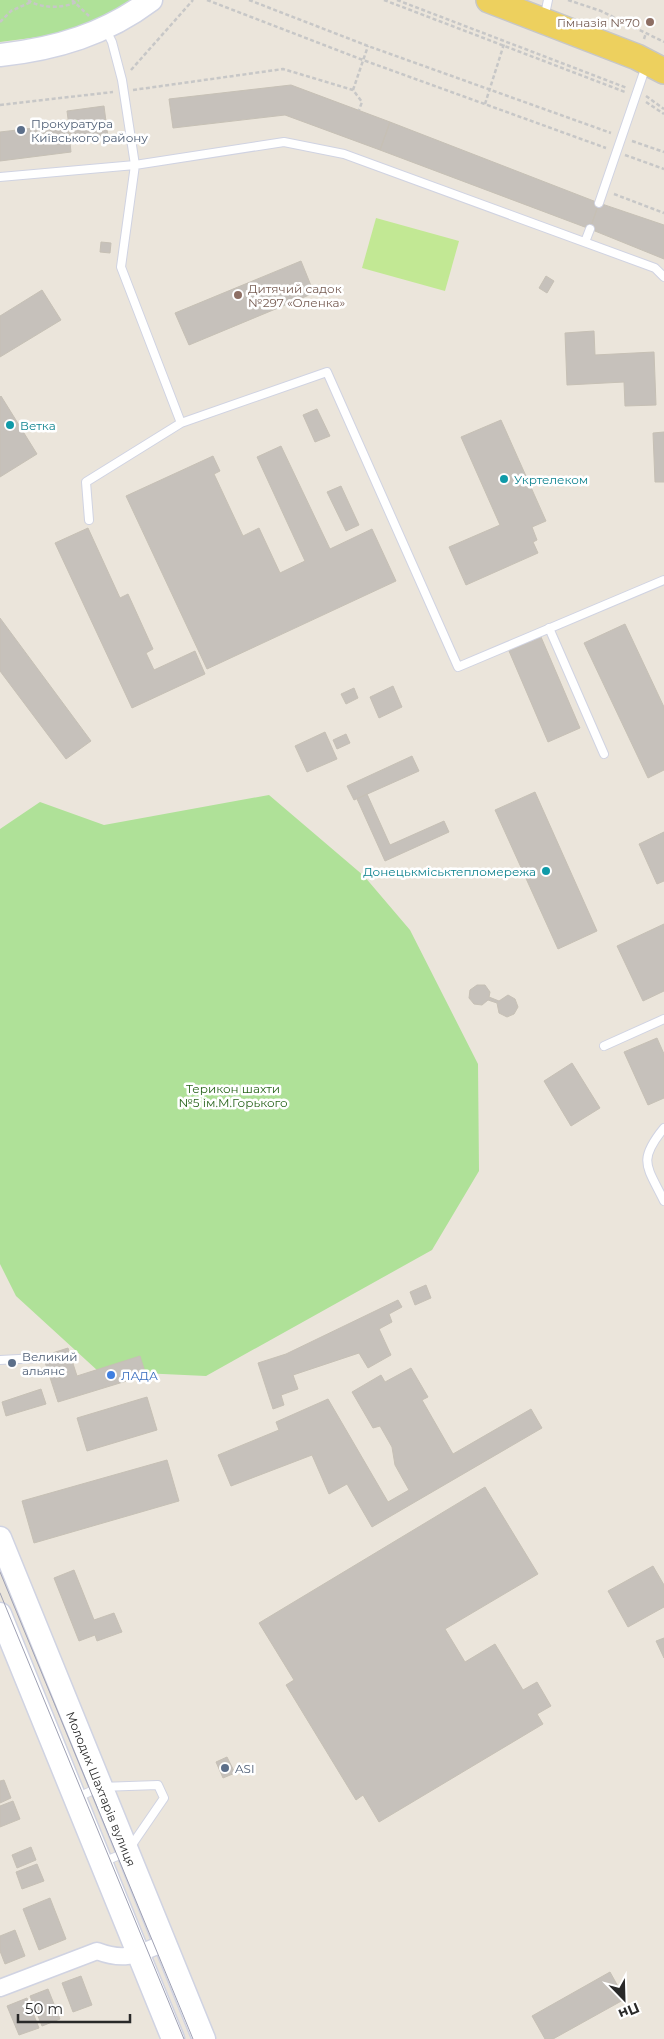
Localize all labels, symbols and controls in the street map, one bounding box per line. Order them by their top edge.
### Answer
place label: Гімназія №70 [557,15,640,30]
marker: Гімназія №70 [644,16,656,28]
place label: Прокуратура Київського району [31,116,148,145]
marker: Прокуратура Київського району [15,124,27,136]
place label: Дитячий садок №297 «Оленка» [248,281,346,310]
marker: Дитячий садок №297 «Оленка» [232,289,244,301]
place label: Ветка [20,418,56,433]
marker: Ветка [4,419,16,431]
place label: Укртелеком [514,472,588,487]
marker: Укртелеком [498,473,510,485]
place label: Донецькміськтепломережа [363,864,536,879]
marker: Донецькміськтепломережа [540,865,552,877]
park label: Терикон шахти №5 ім.М.Горького [178,1081,288,1110]
place label: Великий альянс [22,1349,78,1378]
marker: Великий альянс [6,1357,18,1369]
place label: ЛАДА [121,1368,158,1383]
marker: ЛАДА [105,1369,117,1381]
street label: Молодих Шахтарів вулиця [63,1709,139,1869]
place label: ASI [235,1761,255,1776]
marker: ASI [219,1762,231,1774]
north arrow [599,1974,649,2024]
scale bar [18,1992,130,2024]
text: 50 m [25,1999,63,2018]
text: Пн [616,1999,642,2023]

